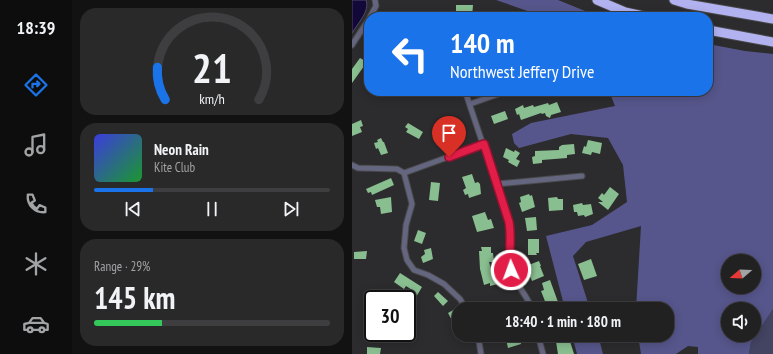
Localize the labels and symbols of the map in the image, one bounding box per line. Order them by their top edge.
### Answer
pin [432,116,466,157]
position arrow [490,249,532,291]
north arrow [721,254,761,294]
speed limit sign: 30 [364,290,416,342]

